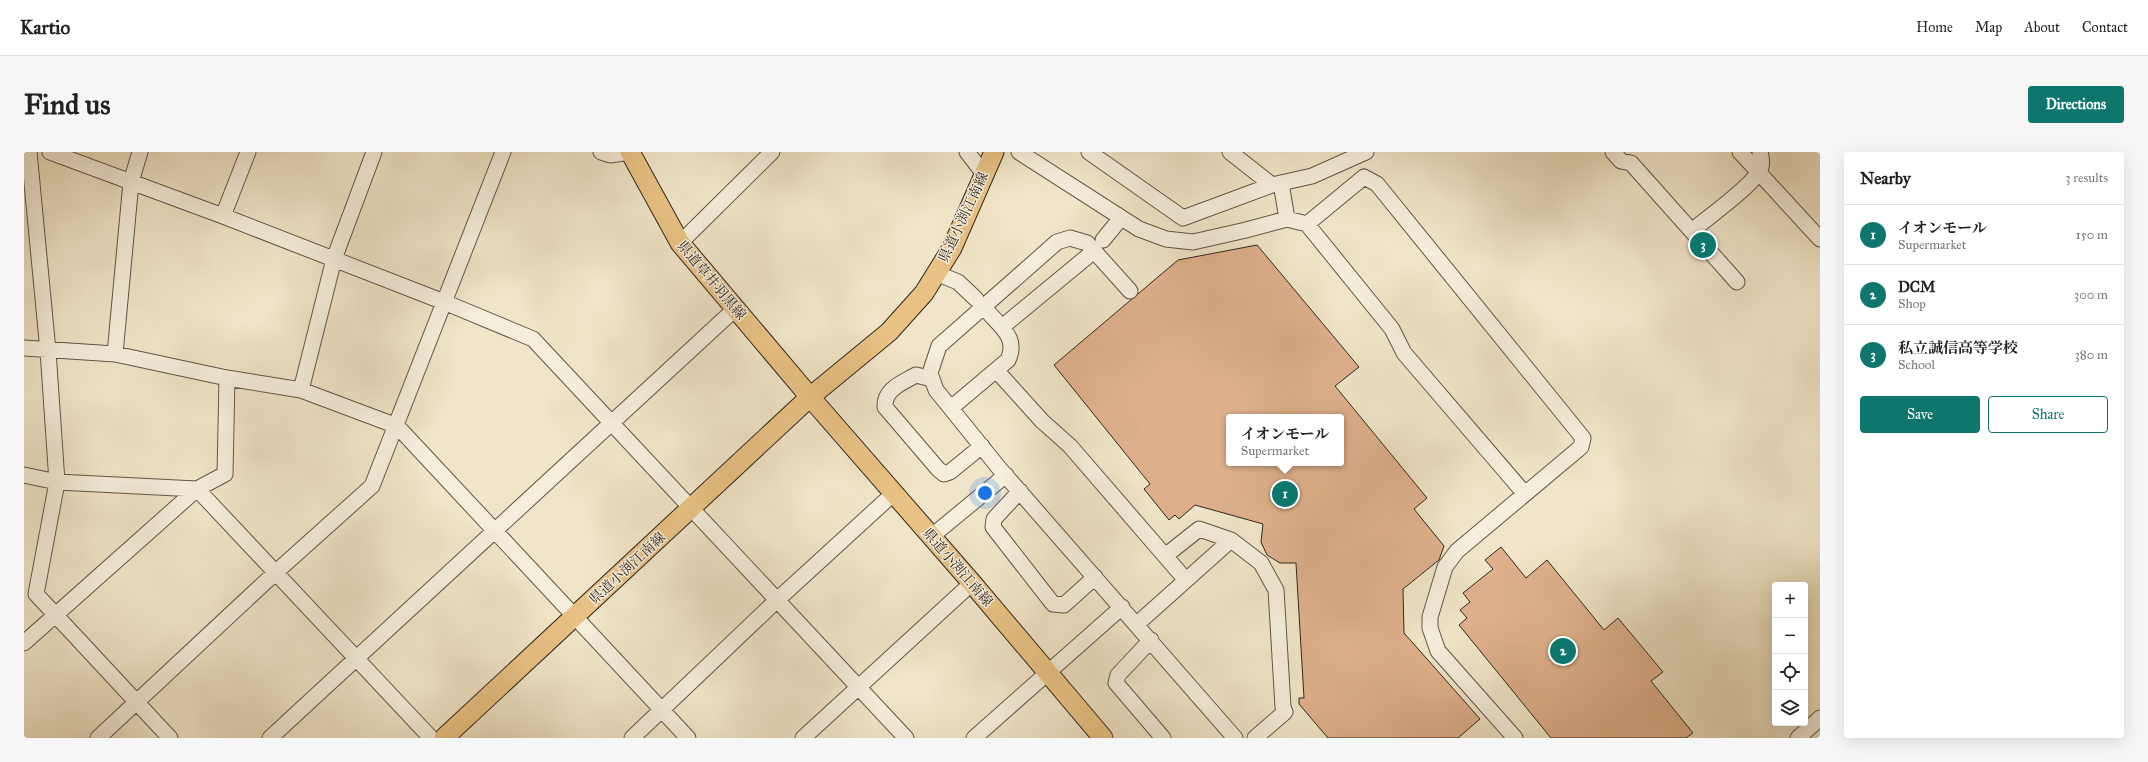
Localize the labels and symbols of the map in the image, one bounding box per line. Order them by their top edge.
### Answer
street label: 県道小渕江南線 [935,169,992,265]
pin: 3 [1690,230,1716,260]
street label: 県道草井羽黒線 [674,237,750,323]
pin: 1 [1272,479,1298,509]
your location [975,483,995,503]
street label: 県道小渕江南線 [919,525,996,610]
street label: 県道小渕江南線 [586,529,669,608]
pin: 2 [1550,636,1576,666]

